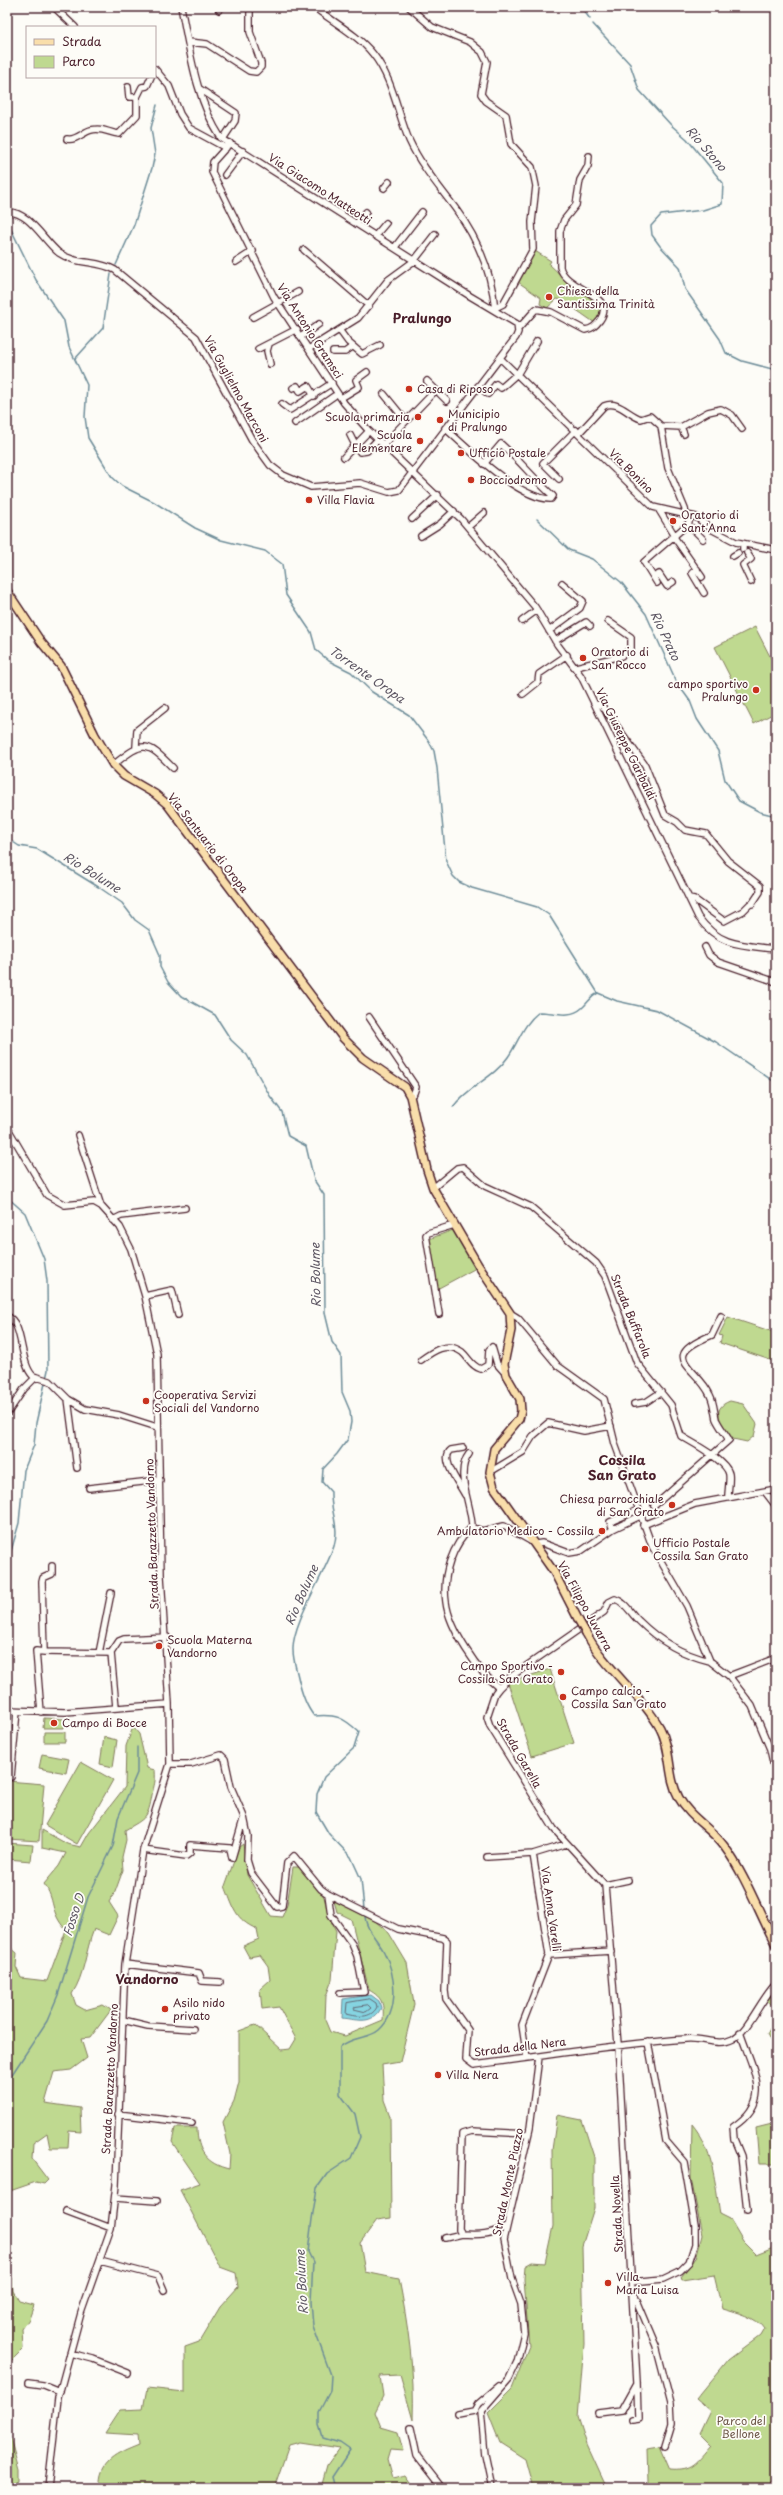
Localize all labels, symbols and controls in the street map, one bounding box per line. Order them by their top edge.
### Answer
legend [26,26,156,78]
text: Strada [62,32,102,50]
text: Parco [62,52,96,70]
water label: Rio Stono [682,122,732,176]
street label: Via Giacomo Matteotti [265,149,375,229]
street label: Via Antonio Gramsci [273,280,348,382]
place label: Chiesa della Santissima Trinità [557,282,655,312]
marker: Chiesa della Santissima Trinità [544,292,554,302]
district label: Pralungo [392,308,452,327]
street label: Via Guglielmo Marconi [200,332,273,445]
place label: Casa di Riposo [417,380,493,397]
marker: Casa di Riposo [404,384,414,394]
place label: Municipio di Pralungo [448,405,507,435]
place label: Scuola primaria [325,408,410,425]
marker: Scuola primaria [413,412,423,422]
marker: Municipio di Pralungo [435,415,445,425]
place label: Scuola Elementare [352,426,412,456]
marker: Scuola Elementare [415,436,425,446]
place label: Ufficio Postale [469,444,546,461]
street label: Via Bonino [605,444,658,497]
marker: Ufficio Postale [456,448,466,458]
place label: Bocciodromo [479,471,547,488]
marker: Bocciodromo [466,475,476,485]
place label: Villa Flavia [317,491,375,508]
marker: Villa Flavia [304,495,314,505]
place label: Oratorio di Sant'Anna [681,506,739,536]
marker: Oratorio di Sant'Anna [668,516,678,526]
water label: Rio Prato [647,608,686,665]
water label: Torrente Oropa [326,641,409,707]
place label: Oratorio di San Rocco [591,643,649,673]
marker: Oratorio di San Rocco [578,653,588,663]
place label: campo sportivo Pralungo [668,675,748,705]
street label: Via Giuseppe Garibaldi [592,685,661,803]
marker: campo sportivo Pralungo [751,685,761,695]
street label: Via Santuario di Oropa [164,789,253,896]
water label: Rio Bolume [60,847,125,897]
water label: Rio Bolume [305,1242,325,1307]
street label: Strada Buffarola [607,1271,656,1361]
place label: Cooperativa Servizi Sociali del Vandorno [154,1386,259,1416]
marker: Cooperativa Servizi Sociali del Vandorno [141,1396,151,1406]
district label: Cossila San Grato [588,1450,657,1484]
street label: Strada Barazzetto Vandorno [140,1458,163,1610]
place label: Chiesa parrocchiale di San Grato [559,1490,664,1520]
marker: Chiesa parrocchiale di San Grato [667,1500,677,1510]
place label: Ambulatorio Medico - Cossila [437,1522,594,1539]
marker: Ambulatorio Medico - Cossila [597,1526,607,1536]
place label: Ufficio Postale Cossila San Grato [653,1534,748,1564]
marker: Ufficio Postale Cossila San Grato [640,1544,650,1554]
street label: Via Filippo Juvarra [554,1558,617,1654]
water label: Rio Bolume [280,1561,323,1628]
place label: Scuola Materna Vandorno [167,1631,252,1661]
marker: Scuola Materna Vandorno [154,1641,164,1651]
place label: Campo Sportivo - Cossila San Grato [458,1657,553,1687]
marker: Campo Sportivo - Cossila San Grato [556,1667,566,1677]
place label: Campo calcio - Cossila San Grato [571,1682,666,1712]
marker: Campo calcio - Cossila San Grato [558,1692,568,1702]
place label: Campo di Bocce [62,1714,147,1731]
street label: Strada Garella [493,1715,547,1791]
marker: Campo di Bocce [49,1718,59,1728]
street label: Via Anna Varelli [537,1865,566,1953]
water label: Fosso D [58,1890,89,1938]
district label: Vandorno [115,1969,179,1988]
place label: Asilo nido privato [173,1994,225,2024]
street label: Strada Barazzetto Vandorno [97,2003,122,2155]
marker: Asilo nido privato [160,2004,170,2014]
street label: Strada della Nera [473,2032,567,2061]
place label: Villa Nera [446,2066,499,2083]
marker: Villa Nera [433,2070,443,2080]
street label: Strada Monte Piazzo [488,2126,527,2238]
street label: Strada Novella [606,2175,627,2253]
water label: Rio Bolume [290,2249,312,2315]
place label: Villa Maria Luisa [616,2268,680,2298]
marker: Villa Maria Luisa [603,2278,613,2288]
park label: Parco del Bellone [716,2412,766,2442]

